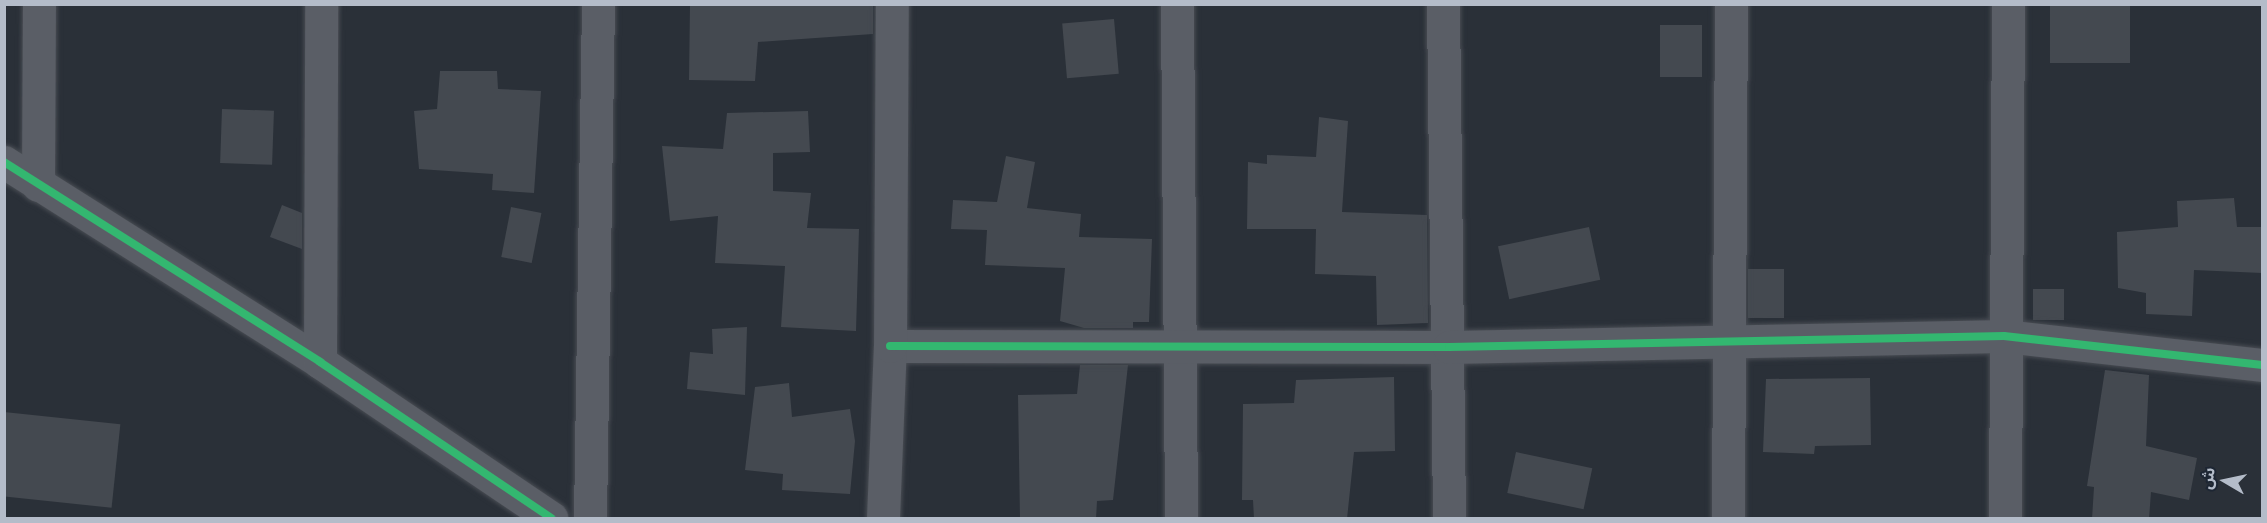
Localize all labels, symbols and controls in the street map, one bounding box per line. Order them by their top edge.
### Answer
north arrow [2195,451,2255,511]
text: ش [2196,466,2219,491]

